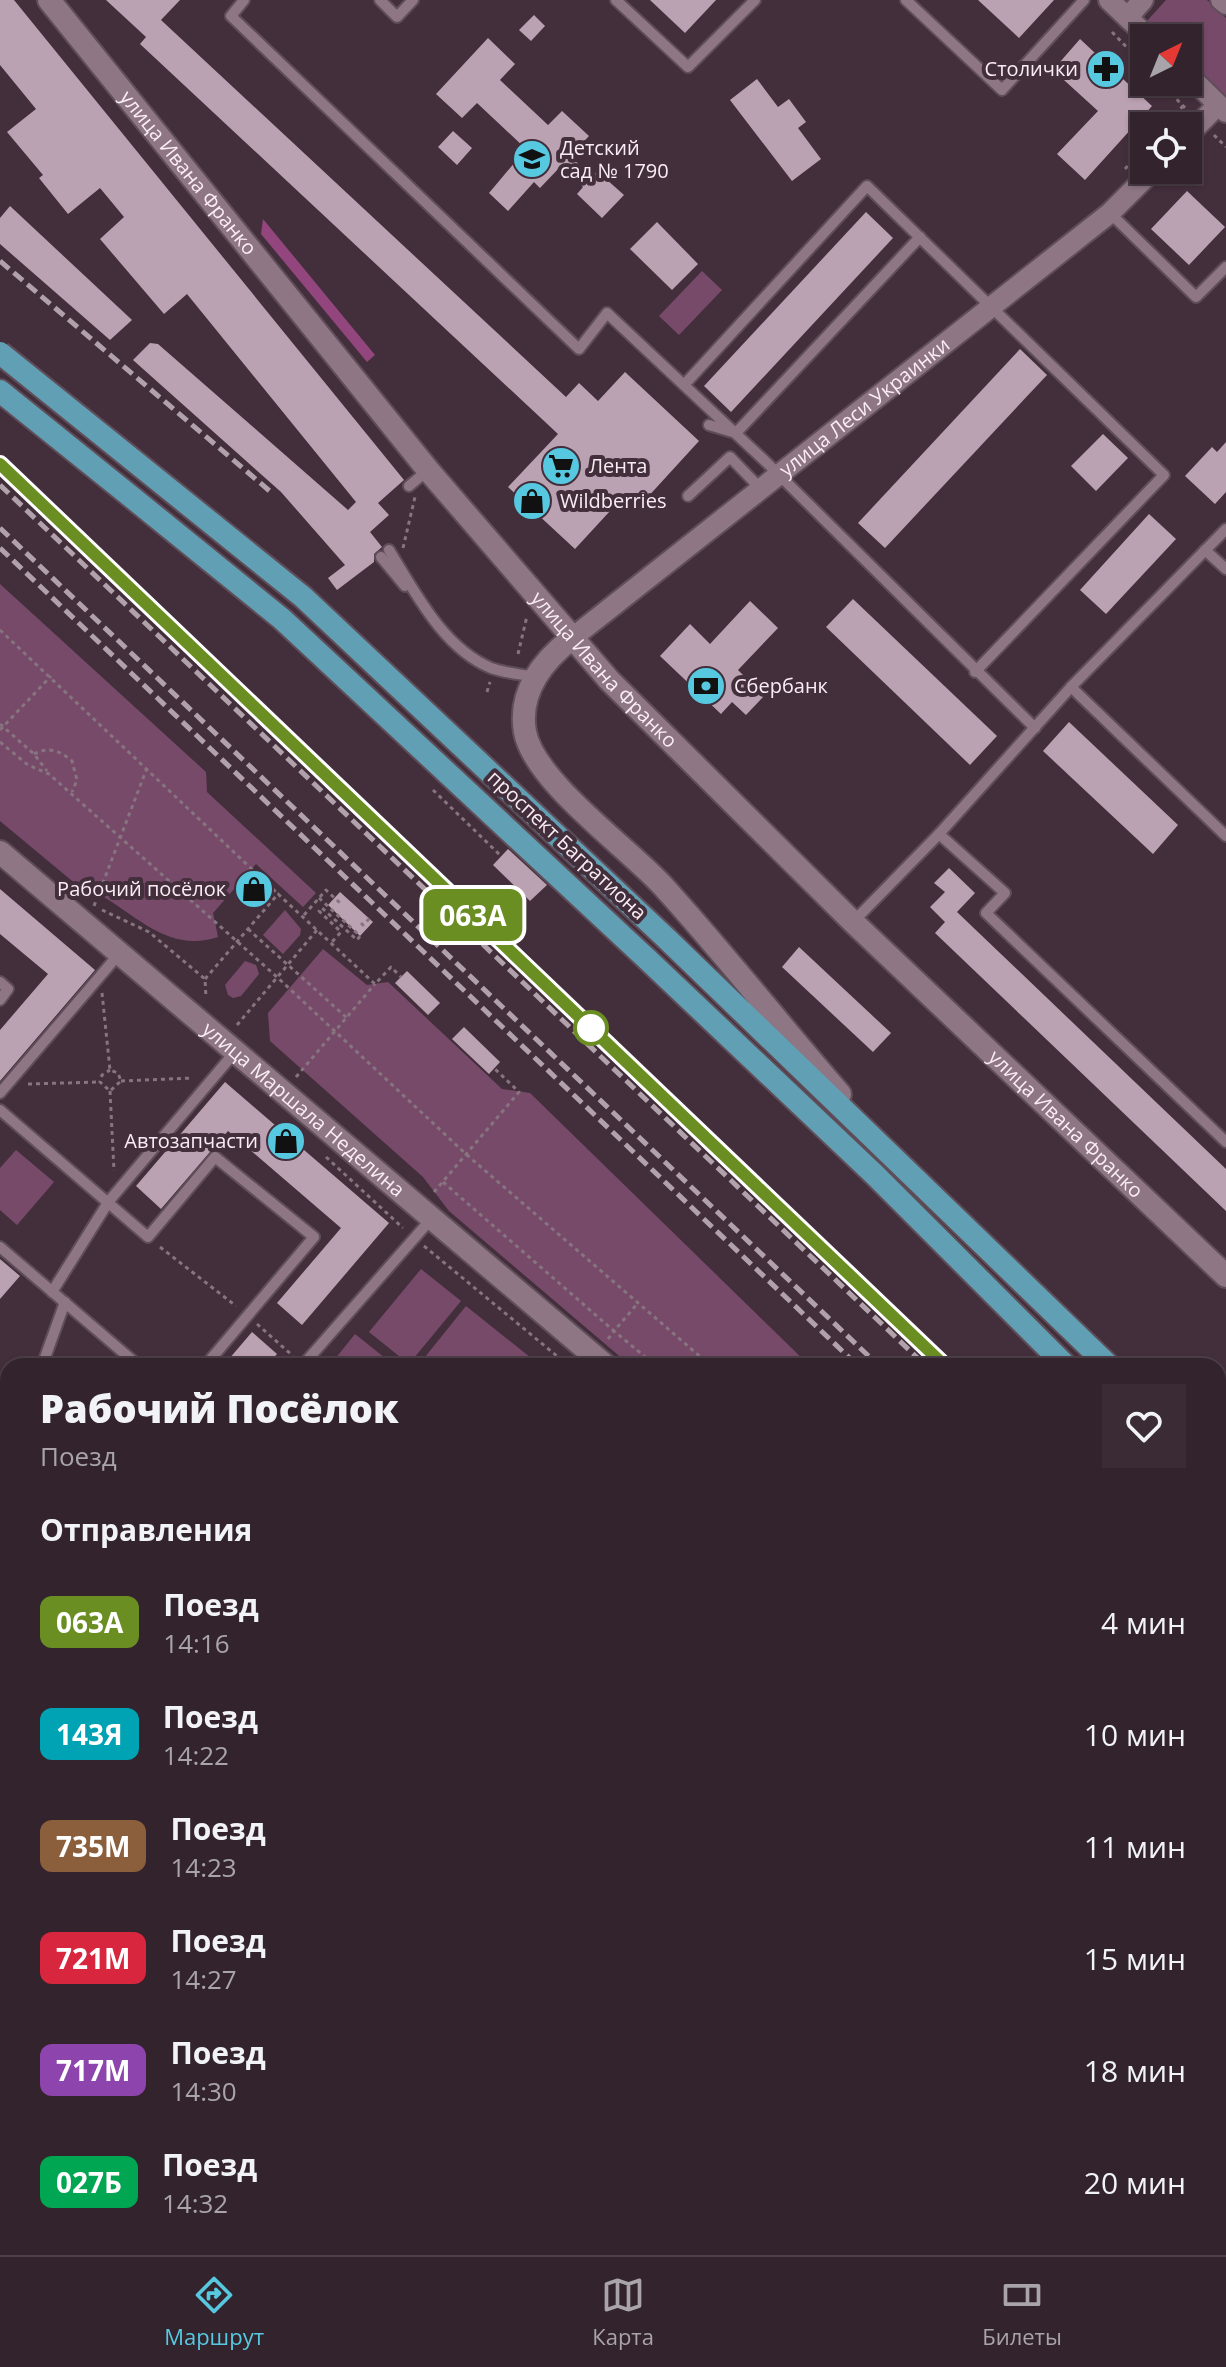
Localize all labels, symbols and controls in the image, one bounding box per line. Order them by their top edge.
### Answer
north arrow [1130,24,1202,96]
map controls [1130,24,1202,184]
pharmacy icon: Столички [1085,48,1127,90]
place label: Столички [985,55,1078,82]
street label: улица Ивана Франко [114,85,263,260]
button: locate [1130,112,1202,184]
place label: Детский сад № 1790 [560,134,669,184]
school or university icon: Детский сад № 1790 [511,138,553,180]
street label: улица Леси Украинки [773,331,955,483]
supermarket icon: Лента [540,445,582,487]
place label: Лента [589,452,647,479]
shop icon: Wildberries [511,480,553,522]
place label: Wildberries [560,487,666,514]
street label: улица Ивана Франко [525,585,684,753]
bank icon: Сбербанк [685,665,727,707]
place label: Сбербанк [734,672,829,699]
street label: проспект Багратиона [482,764,653,925]
shop icon: Рабочий посёлок [233,868,275,910]
place label: Рабочий посёлок [57,875,227,902]
line badge: 063А [417,889,529,941]
text: 063А [439,896,507,934]
unlabelled marker [574,1011,608,1045]
street label: улица Маршала Неделина [197,1015,411,1203]
street label: улица Ивана Франко [983,1043,1149,1204]
shop icon: Автозапчасти [265,1120,307,1162]
place label: Автозапчасти [124,1127,258,1154]
text: Рабочий Посёлок [40,1382,399,1434]
button: heart [1102,1384,1186,1468]
text: Поезд [40,1438,117,1474]
text: Отправления [40,1509,252,1550]
text: Поезд [163,1584,259,1625]
text: 4 мин [1101,1602,1186,1643]
text: 063А [56,1603,123,1641]
text: 14:16 [163,1625,230,1661]
text: Поезд [163,1696,258,1737]
text: 10 мин [1084,1714,1186,1755]
text: 143Я [56,1715,123,1753]
text: 14:22 [163,1737,229,1773]
text: Поезд [170,1808,266,1849]
text: 11 мин [1084,1826,1186,1867]
text: 735М [56,1827,130,1865]
text: 14:23 [170,1849,237,1885]
text: Поезд [170,1920,266,1961]
text: 15 мин [1084,1938,1186,1979]
text: 721М [56,1939,130,1977]
text: 14:27 [170,1961,237,1997]
text: Поезд [170,2032,266,2073]
text: 18 мин [1084,2050,1186,2091]
text: 717М [56,2051,130,2089]
text: 14:30 [170,2073,237,2109]
text: Поезд [162,2144,257,2185]
text: 20 мин [1084,2162,1186,2203]
text: 027Б [56,2163,122,2201]
text: 14:32 [162,2185,228,2221]
tab: Маршрут [164,2273,264,2351]
tab: Карта [592,2273,654,2351]
tab: Билеты [982,2273,1062,2351]

